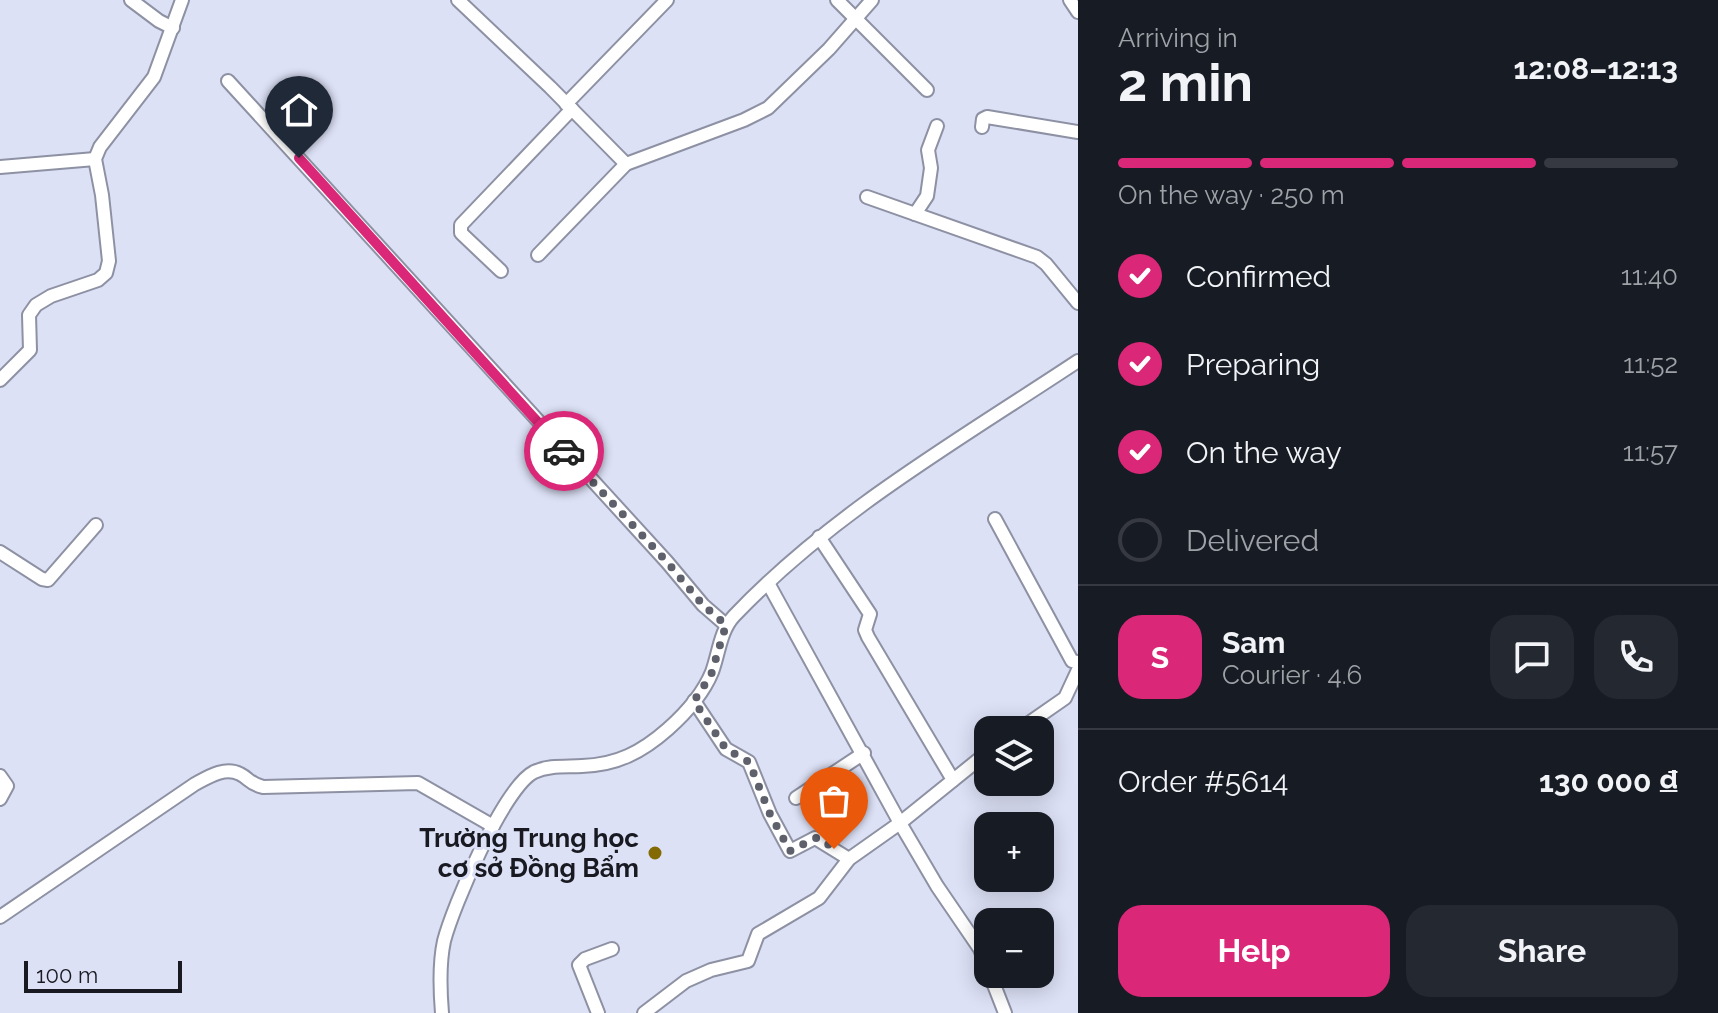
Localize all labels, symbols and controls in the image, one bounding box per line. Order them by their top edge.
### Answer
text: Arriving in [1118,23,1238,53]
text: 12:08–12:13 [1514,51,1678,86]
text: 2 min [1118,52,1253,113]
pin [265,76,333,158]
icon: home [277,88,321,132]
text: On the way · 250 m [1118,180,1345,210]
icon: check [1118,254,1162,298]
text: Confirmed [1186,259,1331,294]
text: 11:40 [1621,261,1678,291]
icon: check [1118,342,1162,386]
text: Preparing [1186,347,1320,382]
text: 11:52 [1623,349,1678,379]
courier [524,411,604,491]
icon: car [542,429,586,473]
icon: check [1118,430,1162,474]
text: On the way [1186,435,1342,470]
text: 11:57 [1623,437,1678,467]
text: Delivered [1186,523,1319,558]
button: chat [1490,615,1574,699]
button: phone [1594,615,1678,699]
text: Sam [1222,625,1285,660]
text: S [1151,640,1169,675]
text: Courier · 4.6 [1222,660,1362,690]
map controls [974,716,1054,988]
button: layers [974,716,1054,796]
text: Order #5614 [1118,764,1288,799]
text: 130 000 ₫ [1539,764,1678,799]
pin [800,767,868,849]
icon: bag [812,779,856,823]
button: + [974,812,1054,892]
place label: Trường Trung học cơ sở Đồng Bẩm [419,823,639,883]
marker: Trường Trung học cơ sở Đồng Bẩm [646,844,664,862]
button: Help [1118,905,1390,997]
button: Share [1406,905,1678,997]
button: − [974,908,1054,988]
scale bar [24,957,182,993]
text: 100 m [36,962,98,988]

